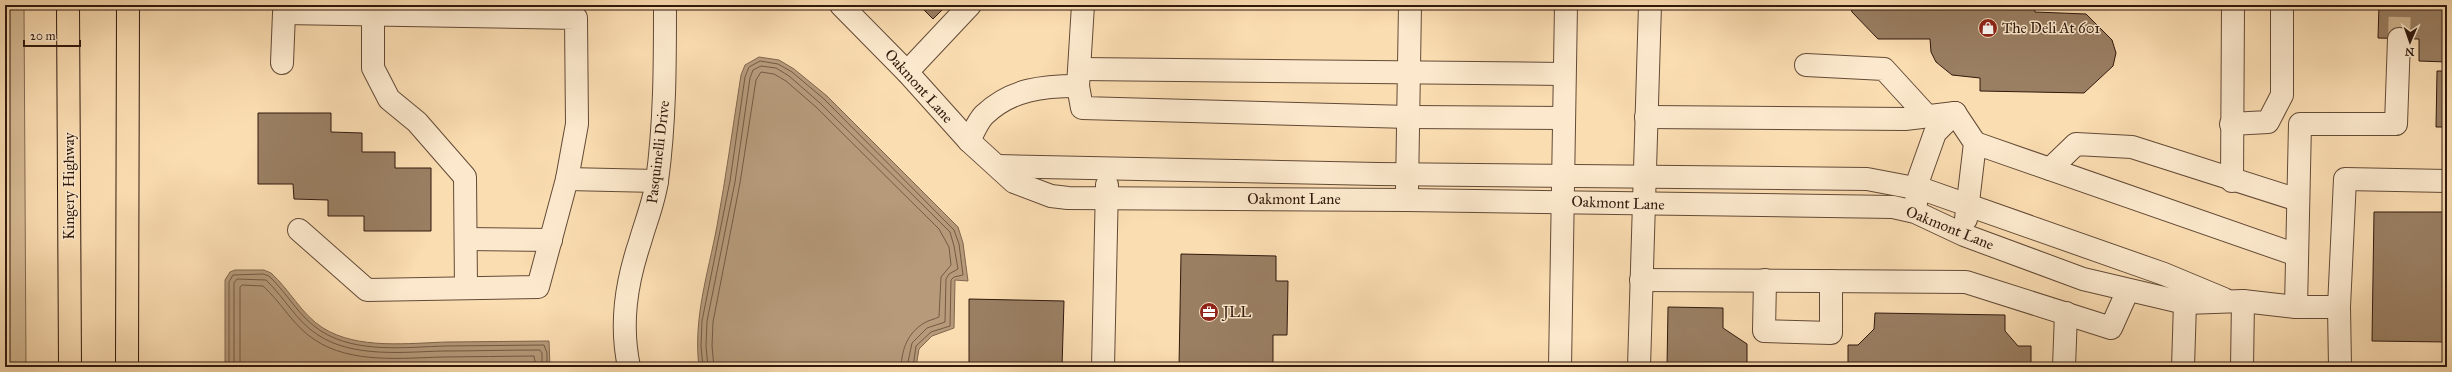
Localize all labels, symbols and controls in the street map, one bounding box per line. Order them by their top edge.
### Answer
shop icon: The Deli At 601 [1977,17,1999,39]
place label: The Deli At 601 [2002,19,2100,37]
scale bar [24,22,80,48]
north arrow [2390,22,2430,62]
text: 20 m [30,29,56,43]
street label: Oakmont Lane [881,45,957,127]
text: N [2404,45,2415,58]
street label: Pasquinelli Drive [643,99,674,205]
street label: Kingery Highway [60,131,78,240]
street label: Oakmont Lane [1247,190,1341,208]
street label: Oakmont Lane [1571,192,1665,214]
street label: Oakmont Lane [1903,202,1997,254]
office icon: JLL [1198,301,1220,323]
place label: JLL [1221,303,1251,322]

